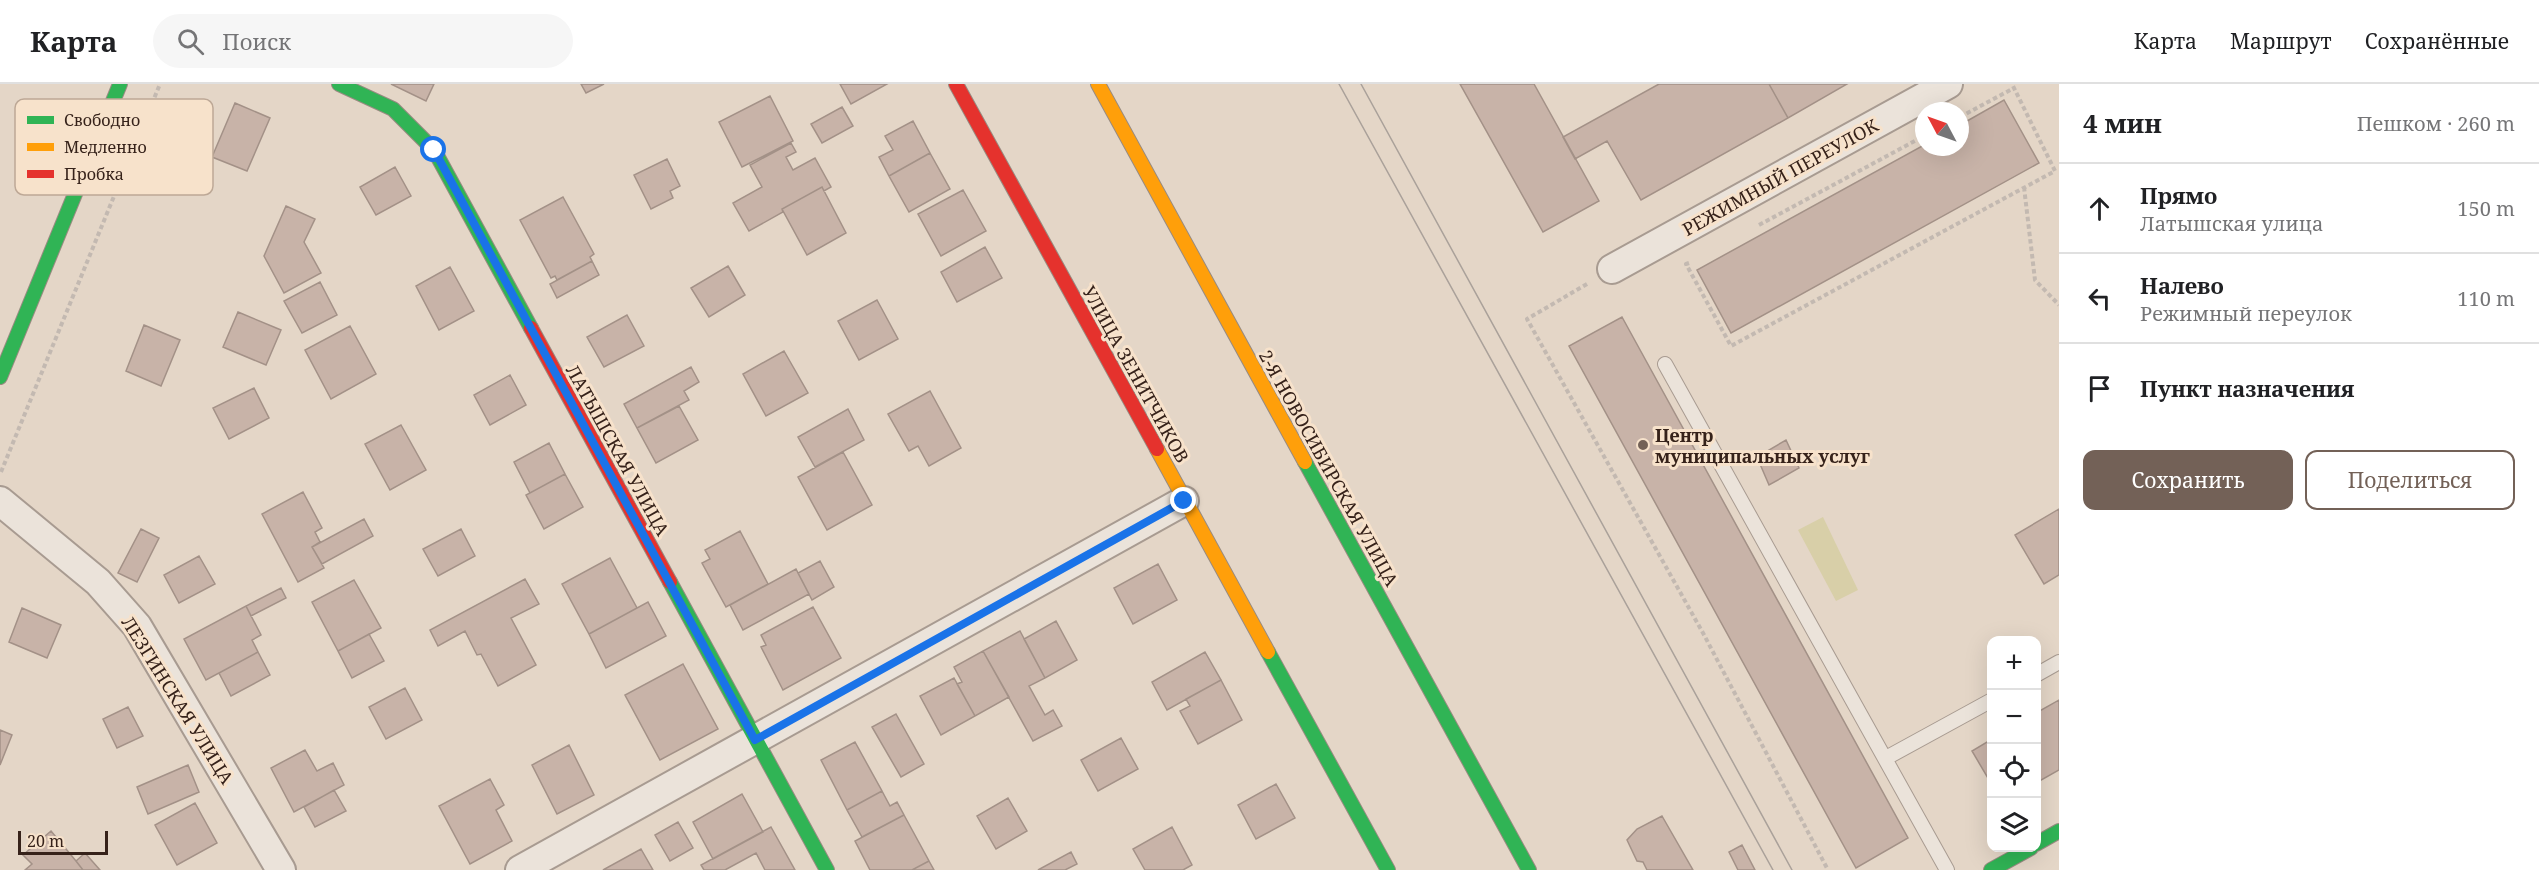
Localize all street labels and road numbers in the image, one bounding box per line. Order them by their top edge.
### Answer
street label: РЕЖИМНЫЙ ПЕРЕУЛОК [1678,113,1882,241]
street label: УЛИЦА ЗЕНИТЧИКОВ [1077,281,1195,467]
street label: 2-Я НОВОСИБИРСКАЯ УЛИЦА [1254,346,1404,591]
street label: ЛАТЫШСКАЯ УЛИЦА [561,360,675,540]
street label: ЛЕЗГИНСКАЯ УЛИЦА [117,612,240,789]

